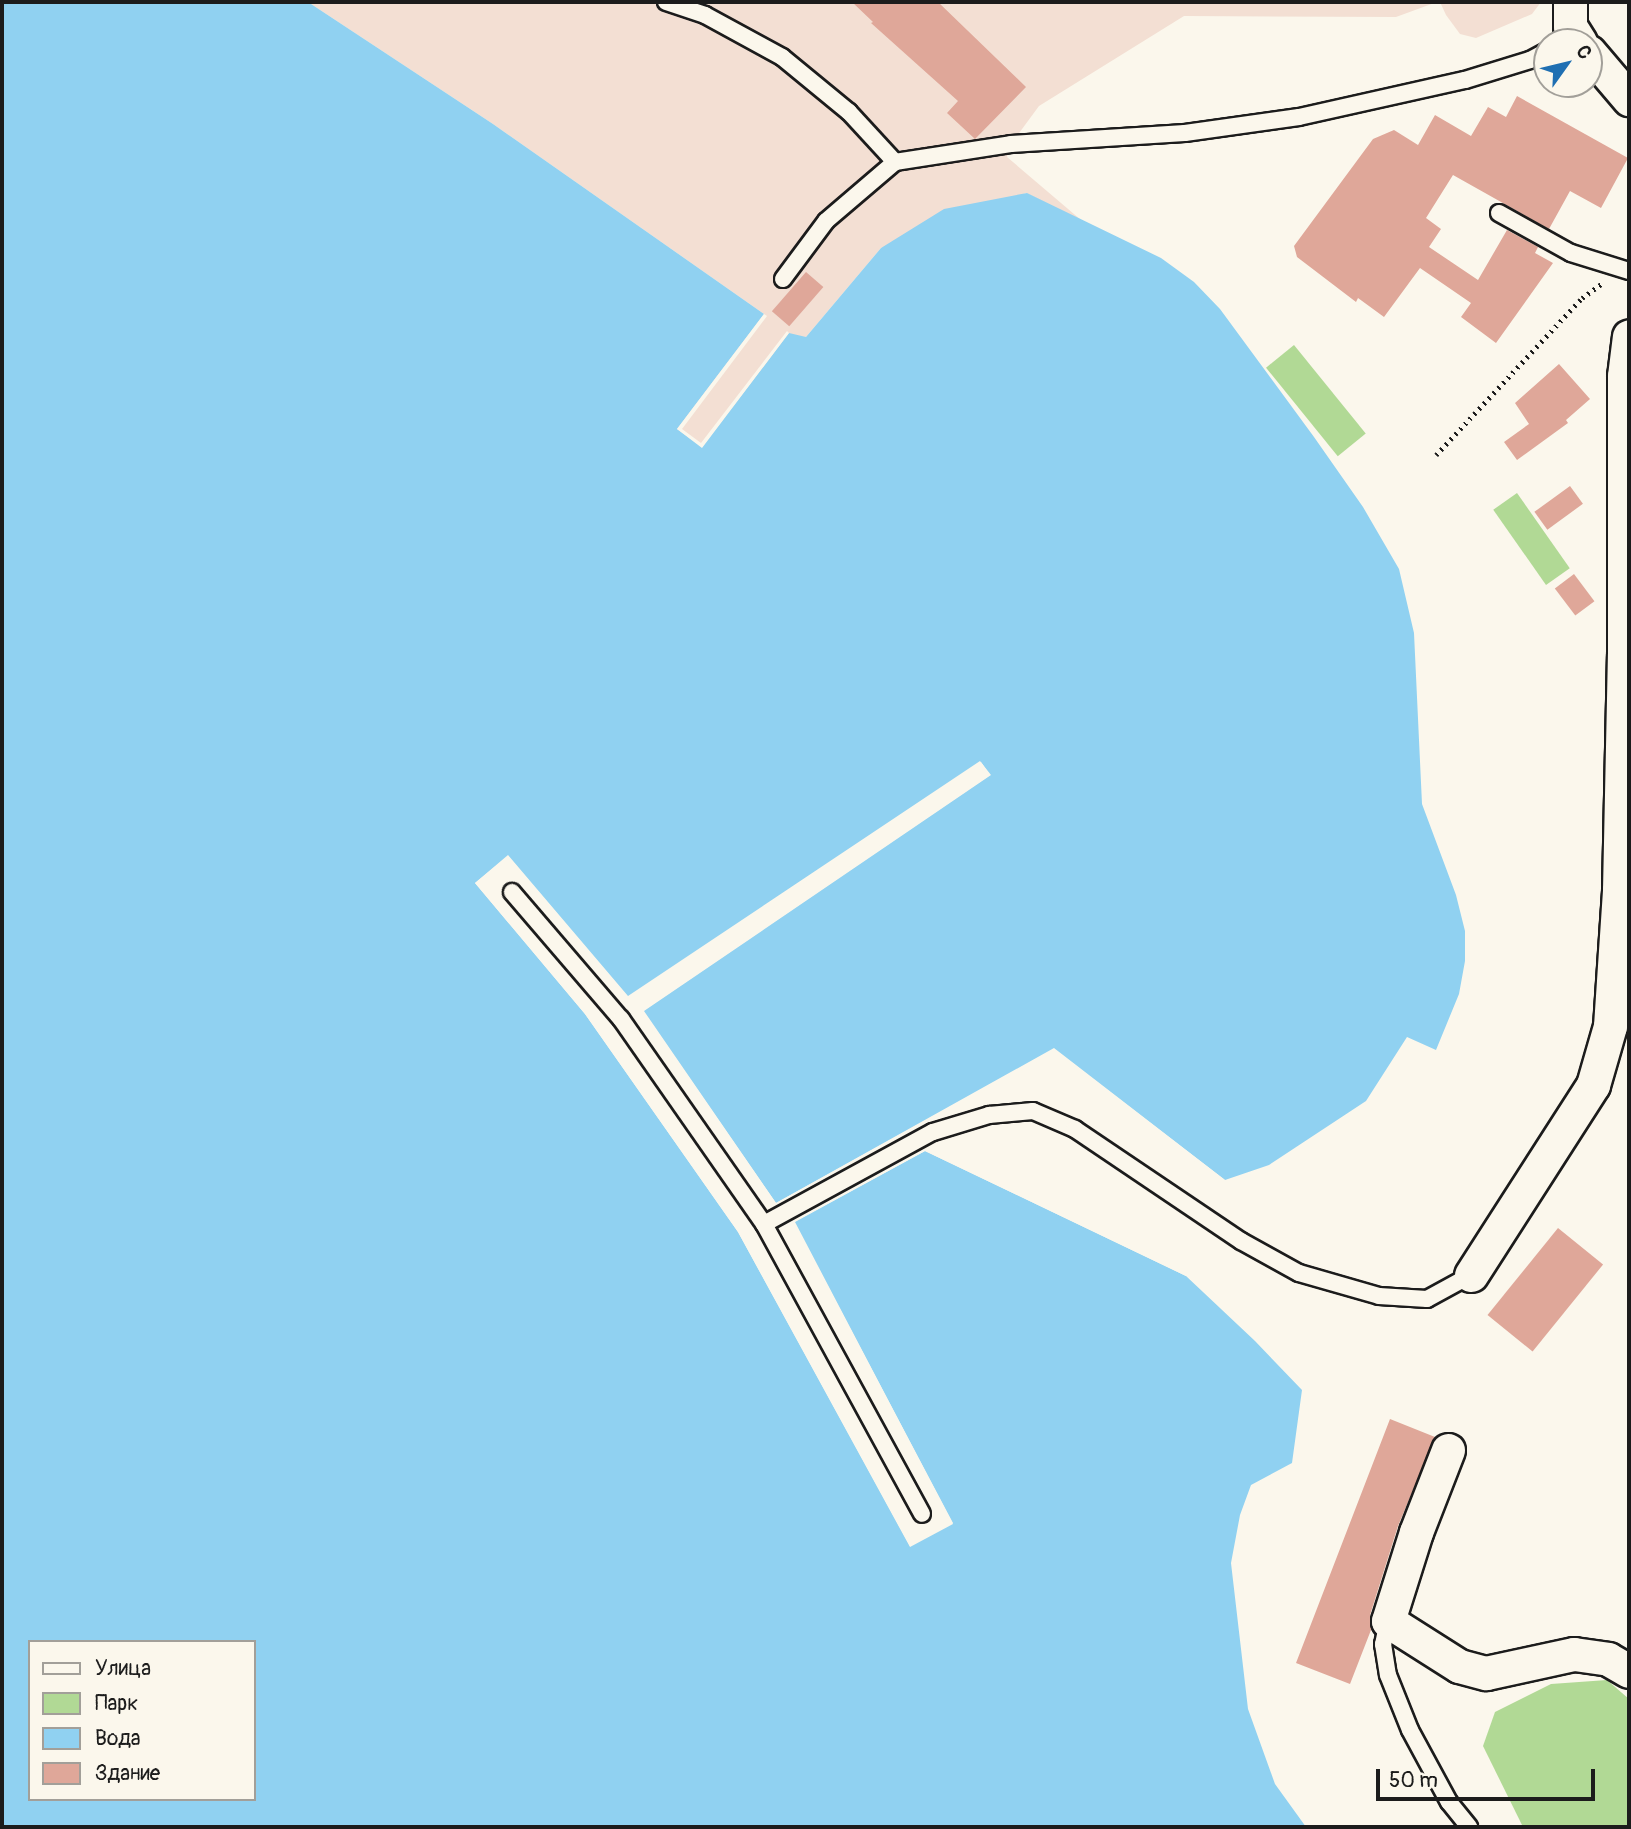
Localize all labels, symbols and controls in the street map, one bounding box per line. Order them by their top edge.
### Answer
north arrow [1533,28,1603,98]
text: С [1571,41,1597,64]
legend [28,1640,256,1801]
text: Улица [95,1655,151,1682]
text: Парк [95,1690,138,1717]
text: Вода [95,1725,141,1752]
scale bar [1379,1756,1598,1800]
text: Здание [95,1760,160,1787]
text: 50 m [1389,1767,1438,1794]

